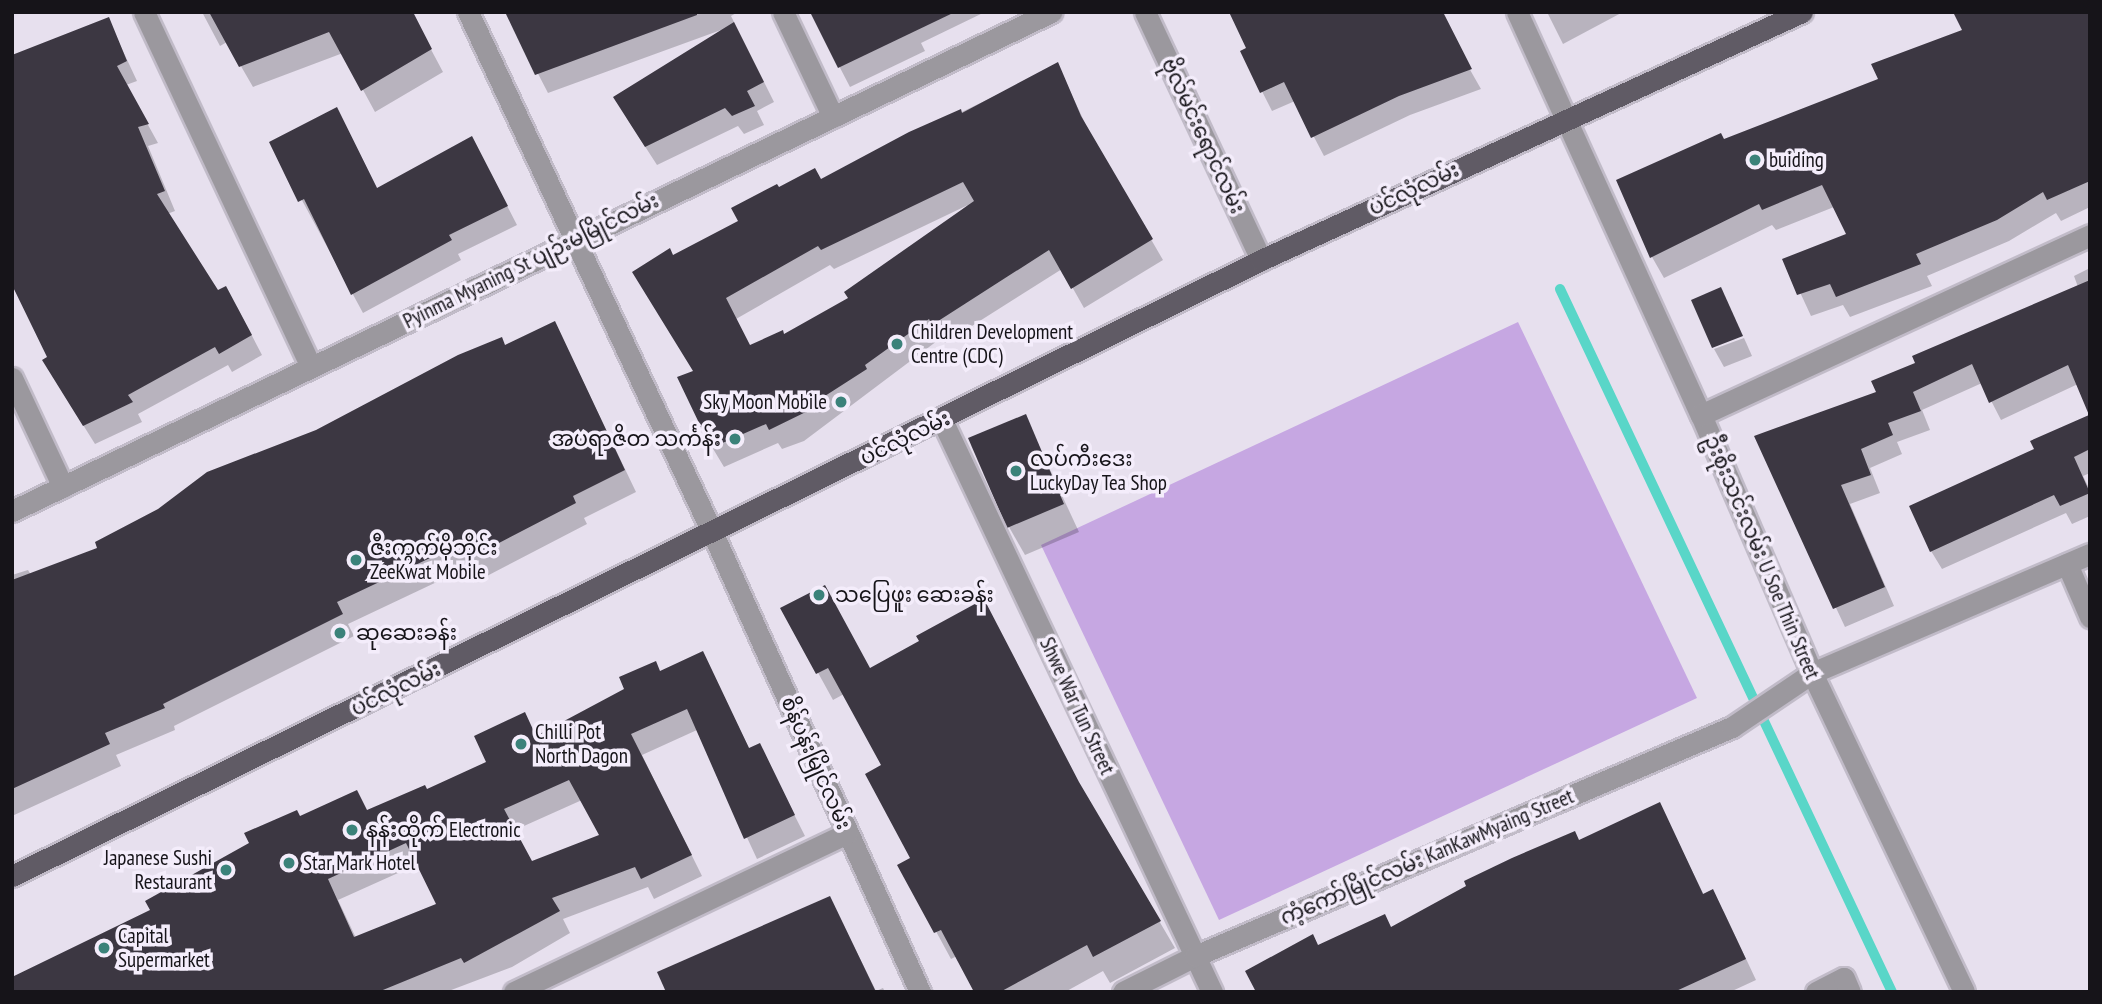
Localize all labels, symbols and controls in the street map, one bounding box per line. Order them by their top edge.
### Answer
street label: ဗိုလ်မင်းရောင်လမ်း [1156,54,1250,218]
place label: buiding [1769,147,1824,173]
marker: buiding [1747,152,1763,168]
street label: ပင်လုံလမ်း [1365,157,1463,221]
street label: Pyinma Myaning St ပျဉ်းမမြိုင်လမ်း [399,188,663,334]
place label: Children Development Centre (CDC) [911,319,1073,369]
marker: Children Development Centre (CDC) [889,336,905,352]
place label: Sky Moon Mobile [703,389,827,415]
marker: Sky Moon Mobile [833,394,849,410]
street label: ပင်လုံလမ်း [856,406,954,470]
place label: အပရာဇိတ သင်္ကန်း [551,426,721,452]
marker: အပရာဇိတ သင်္ကန်း [727,431,743,447]
street label: ဦးစိုးသင်းလမ်း U Soe Thin Street [1699,431,1825,683]
place label: လပ်ကီးဒေး LuckyDay Tea Shop [1030,446,1168,496]
marker: လပ်ကီးဒေး LuckyDay Tea Shop [1008,463,1024,479]
place label: ဇီးကွက်မိုဘိုင်း ZeeKwat Mobile [370,535,498,585]
marker: ဇီးကွက်မိုဘိုင်း ZeeKwat Mobile [348,552,364,568]
place label: သပြေဖူး ဆေးခန်း [835,582,994,608]
marker: သပြေဖူး ဆေးခန်း [809,585,829,605]
place label: ဆုဆေးခန်း [356,620,457,646]
marker: ဆုဆေးခန်း [330,623,350,643]
street label: Shwe War Tun Street [1034,633,1120,779]
street label: ပင်လုံလမ်း [347,657,445,721]
street label: စိန်ပန်းမြိုင်လမ်း [775,693,857,833]
place label: Chilli Pot North Dagon [535,719,628,769]
marker: Chilli Pot North Dagon [513,736,529,752]
street label: ကံ့ကော်မြိုင်လမ်း KanKawMyaing Street [1277,784,1577,930]
place label: နန်းထိုက် Electronic [366,817,521,843]
marker: နန်းထိုက် Electronic [344,822,360,838]
place label: Japanese Sushi Restaurant [104,845,212,895]
place label: Star Mark Hotel [303,850,416,876]
marker: Star Mark Hotel [281,855,297,871]
marker: Japanese Sushi Restaurant [218,862,234,878]
place label: Capital Supermarket [118,923,210,973]
marker: Capital Supermarket [96,940,112,956]

